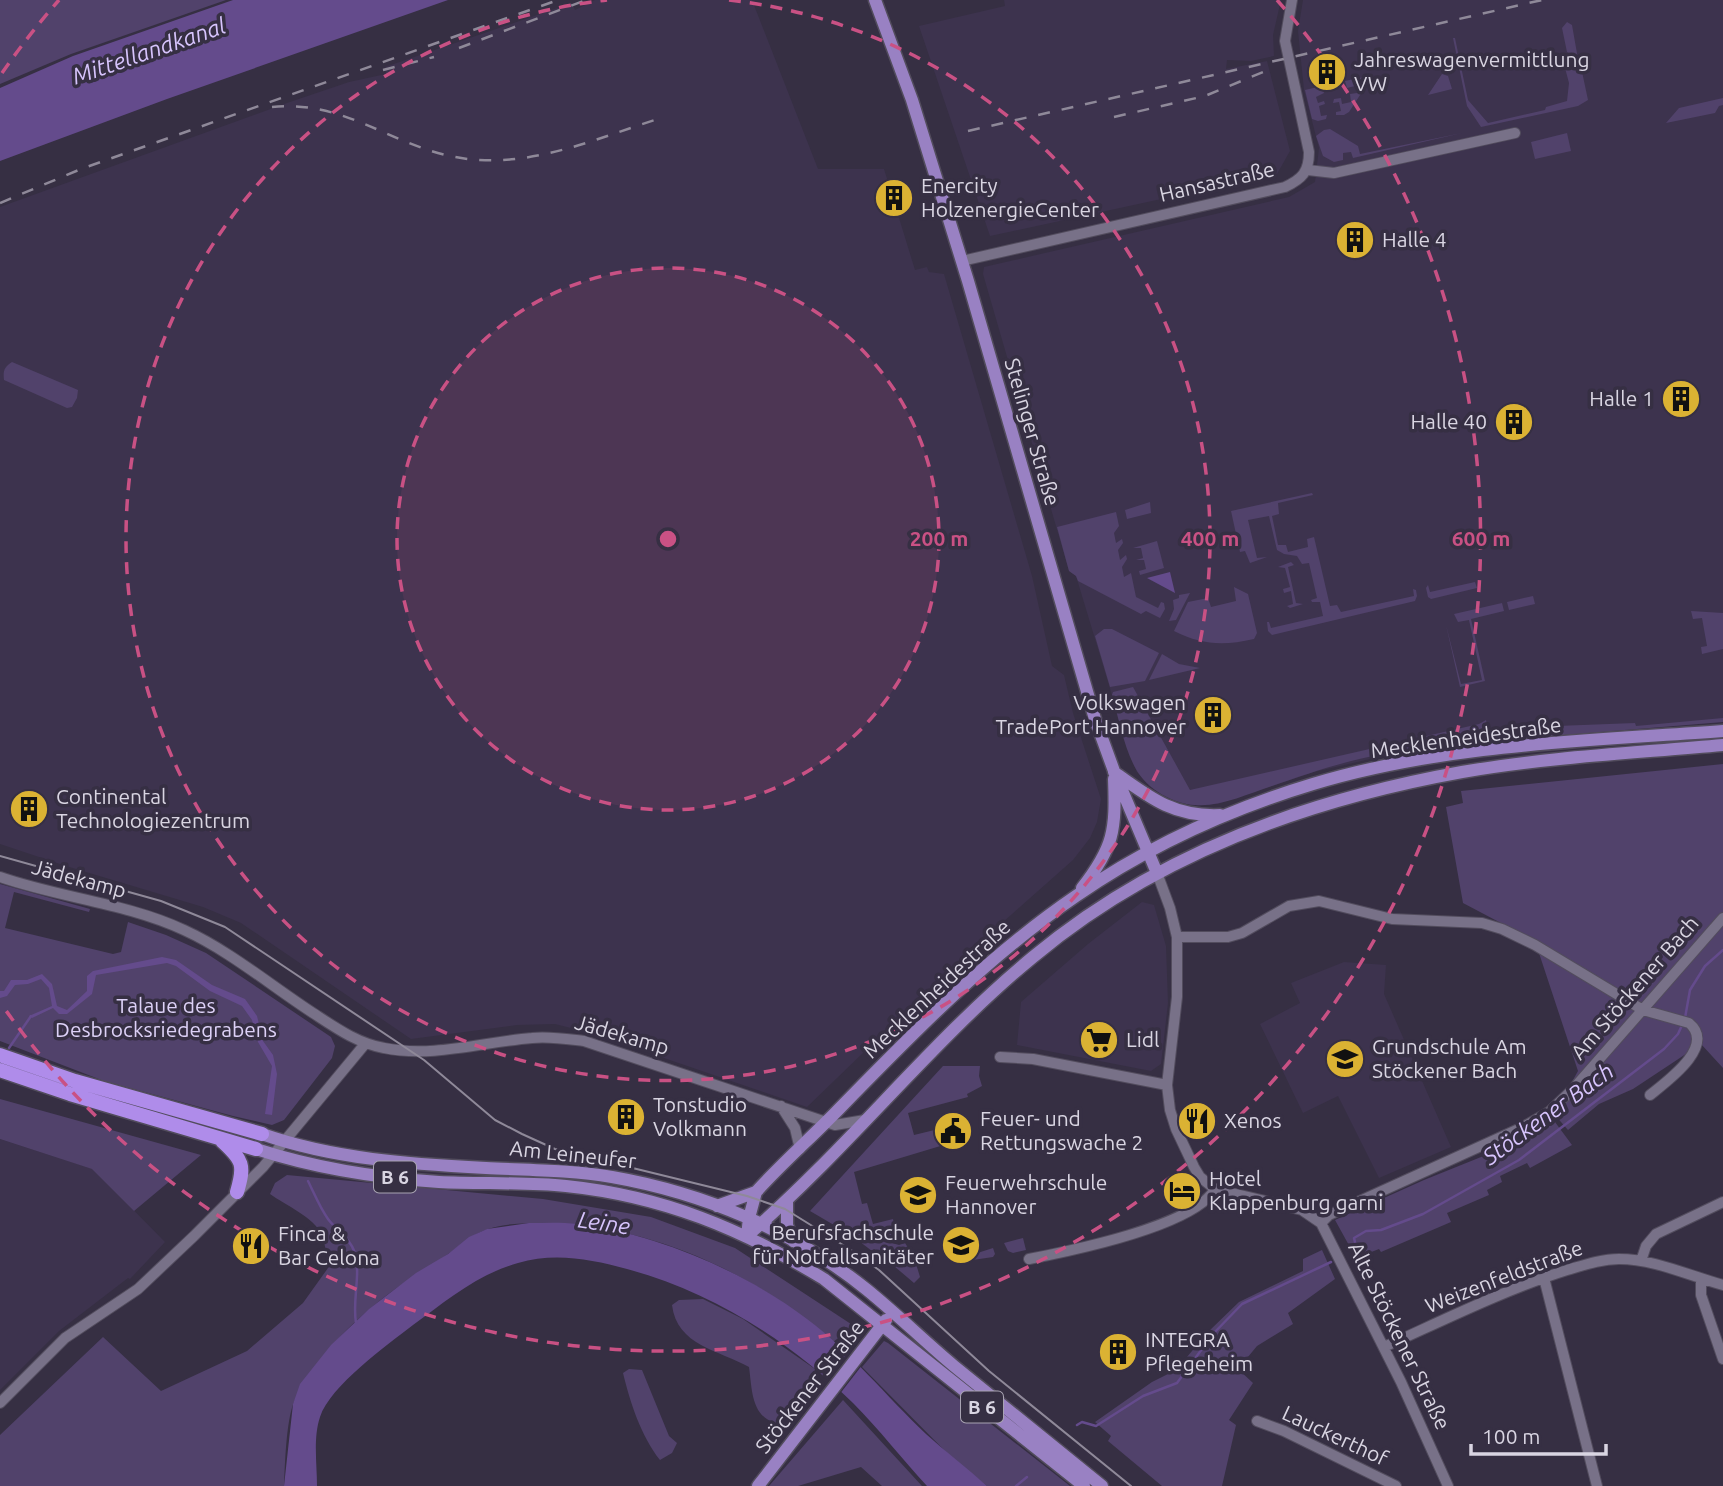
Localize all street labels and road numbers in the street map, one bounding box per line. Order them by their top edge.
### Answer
street label: Hansastraße [1157,156,1277,206]
street label: Stelinger Straße [1000,355,1065,508]
street label: Mecklenheidestraße [1369,712,1563,762]
street label: Jädekamp [29,854,129,902]
street label: Am Stöckener Bach [1566,911,1703,1064]
street label: Mecklenheidestraße [858,914,1015,1063]
street label: Jädekamp [572,1009,672,1059]
street label: Am Leineufer [509,1135,638,1173]
road number: B 6 [374,1162,416,1192]
street label: Weizenfeldstraße [1422,1235,1586,1317]
street label: Alte Stöckener Straße [1344,1238,1456,1433]
street label: Stöckener Straße [750,1315,868,1457]
road number: B 6 [961,1392,1003,1422]
street label: Lauckerthof [1279,1400,1393,1470]

